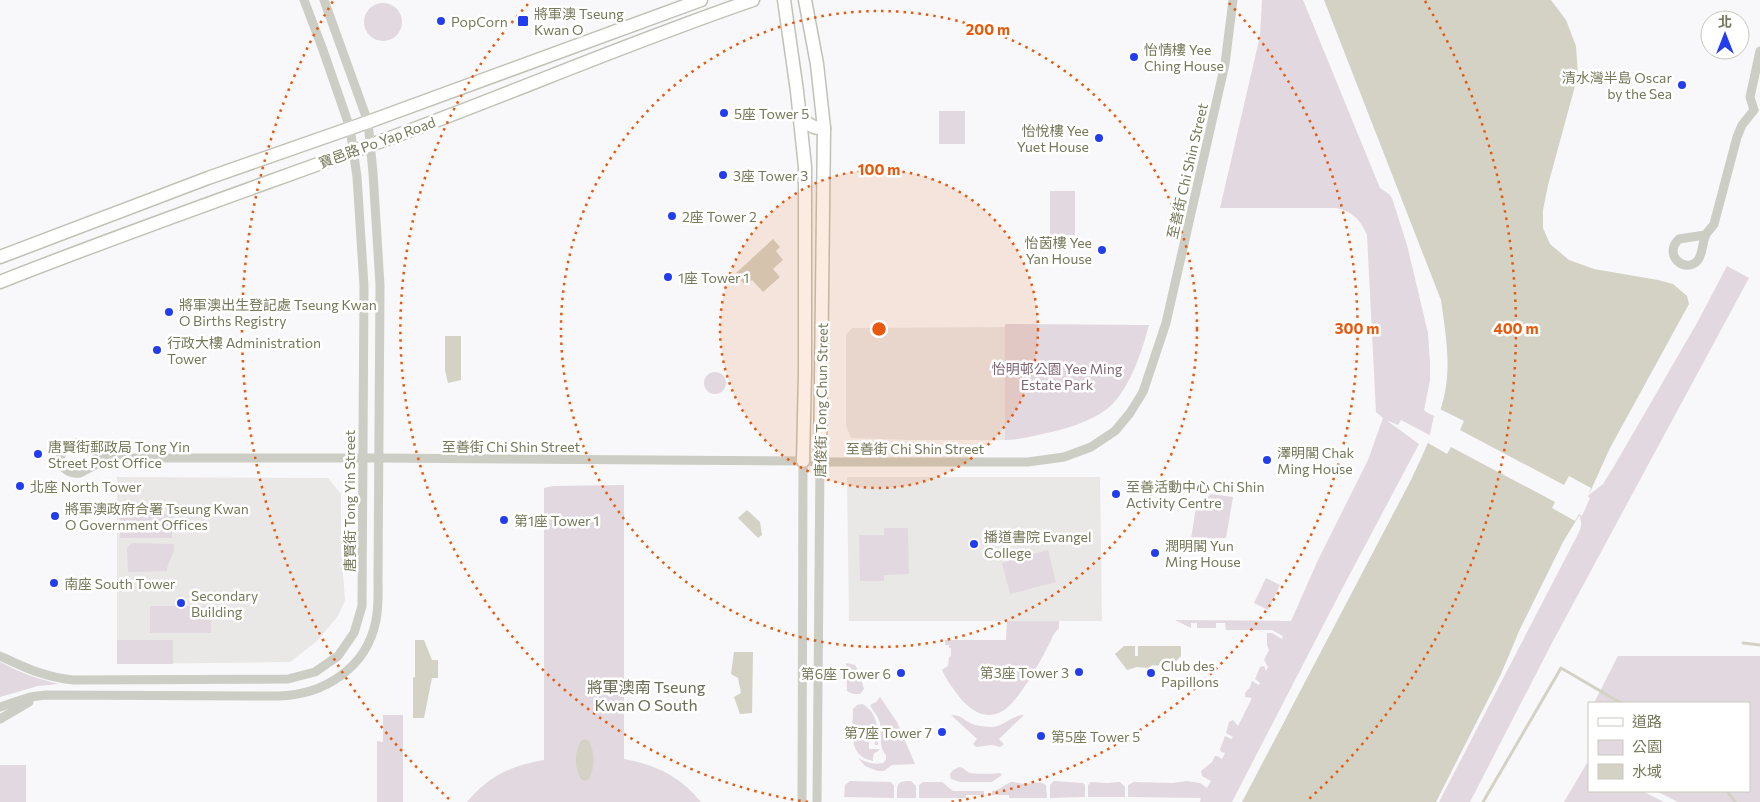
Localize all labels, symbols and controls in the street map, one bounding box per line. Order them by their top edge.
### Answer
place label: 將軍澳 Tseung Kwan O [534,5,624,38]
north arrow [1700,10,1750,60]
place label: PopCorn [451,13,508,30]
text: 北 [1718,13,1732,30]
marker: 將軍澳 Tseung Kwan O [516,14,530,28]
marker: PopCorn [435,15,447,27]
text: 200 m [966,20,1010,38]
place label: 怡情樓 Yee Ching House [1144,41,1224,74]
marker: 怡情樓 Yee Ching House [1128,51,1140,63]
place label: 清水灣半島 Oscar by the Sea [1562,69,1672,102]
marker: 清水灣半島 Oscar by the Sea [1676,79,1688,91]
street label: 至善街 Chi Shin Street [1163,101,1211,240]
place label: 5座 Tower 5 [734,105,809,122]
marker: 5座 Tower 5 [718,107,730,119]
street label: 寶邑路 Po Yap Road [316,113,438,171]
place label: 怡悅樓 Yee Yuet House [1017,122,1089,155]
marker: 怡悅樓 Yee Yuet House [1093,132,1105,144]
text: 100 m [858,160,900,178]
place label: 3座 Tower 3 [733,167,808,184]
marker: 3座 Tower 3 [717,169,729,181]
place label: 2座 Tower 2 [682,208,757,225]
marker: 2座 Tower 2 [666,210,678,222]
place label: 怡茵樓 Yee Yan House [1025,234,1092,267]
marker: 怡茵樓 Yee Yan House [1096,244,1108,256]
place label: 1座 Tower 1 [678,269,749,286]
marker: 1座 Tower 1 [662,271,674,283]
place label: 將軍澳出生登記處 Tseung Kwan O Births Registry [179,296,377,329]
marker: 將軍澳出生登記處 Tseung Kwan O Births Registry [163,306,175,318]
text: 300 m [1335,319,1379,337]
text: 400 m [1493,319,1539,337]
centre of rings [870,320,888,338]
street label: 唐俊街 Tong Chun Street [811,322,831,478]
place label: 行政大樓 Administration Tower [167,334,321,367]
marker: 行政大樓 Administration Tower [151,344,163,356]
park label: 怡明邨公園 Yee Ming Estate Park [992,360,1123,393]
street label: 唐賢街 Tong Yin Street [341,430,358,572]
place label: 唐賢街郵政局 Tong Yin Street Post Office [48,438,190,471]
street label: 至善街 Chi Shin Street [442,438,581,455]
street label: 至善街 Chi Shin Street [846,440,985,457]
place label: 澤明閣 Chak Ming House [1277,444,1355,477]
marker: 唐賢街郵政局 Tong Yin Street Post Office [32,448,44,460]
marker: 澤明閣 Chak Ming House [1261,454,1273,466]
place label: 北座 North Tower [30,478,142,495]
place label: 至善活動中心 Chi Shin Activity Centre [1126,478,1264,511]
marker: 北座 North Tower [14,480,26,492]
marker: 至善活動中心 Chi Shin Activity Centre [1110,488,1122,500]
place label: 將軍澳政府合署 Tseung Kwan O Government Offices [65,500,249,533]
marker: 將軍澳政府合署 Tseung Kwan O Government Offices [49,510,61,522]
place label: 第1座 Tower 1 [514,512,599,529]
marker: 第1座 Tower 1 [498,514,510,526]
place label: 播道書院 Evangel College [984,528,1092,561]
place label: 潤明閣 Yun Ming House [1165,537,1241,570]
marker: 播道書院 Evangel College [968,538,980,550]
marker: 潤明閣 Yun Ming House [1149,547,1161,559]
place label: 南座 South Tower [64,575,176,592]
marker: 南座 South Tower [48,577,60,589]
place label: Secondary Building [191,587,258,620]
marker: Secondary Building [175,597,187,609]
place label: Club des Papillons [1161,657,1219,690]
place label: 第3座 Tower 3 [980,664,1069,681]
place label: 第6座 Tower 6 [801,665,891,682]
marker: 第3座 Tower 3 [1073,666,1085,678]
marker: 第6座 Tower 6 [895,667,907,679]
marker: Club des Papillons [1145,667,1157,679]
district label: 將軍澳南 Tseung Kwan O South [587,677,706,714]
legend [1588,702,1750,792]
text: 道路 [1632,712,1662,730]
place label: 第7座 Tower 7 [844,724,932,741]
marker: 第7座 Tower 7 [936,726,948,738]
place label: 第5座 Tower 5 [1051,728,1140,745]
marker: 第5座 Tower 5 [1035,730,1047,742]
text: 公園 [1632,737,1662,755]
text: 水域 [1632,762,1662,780]

